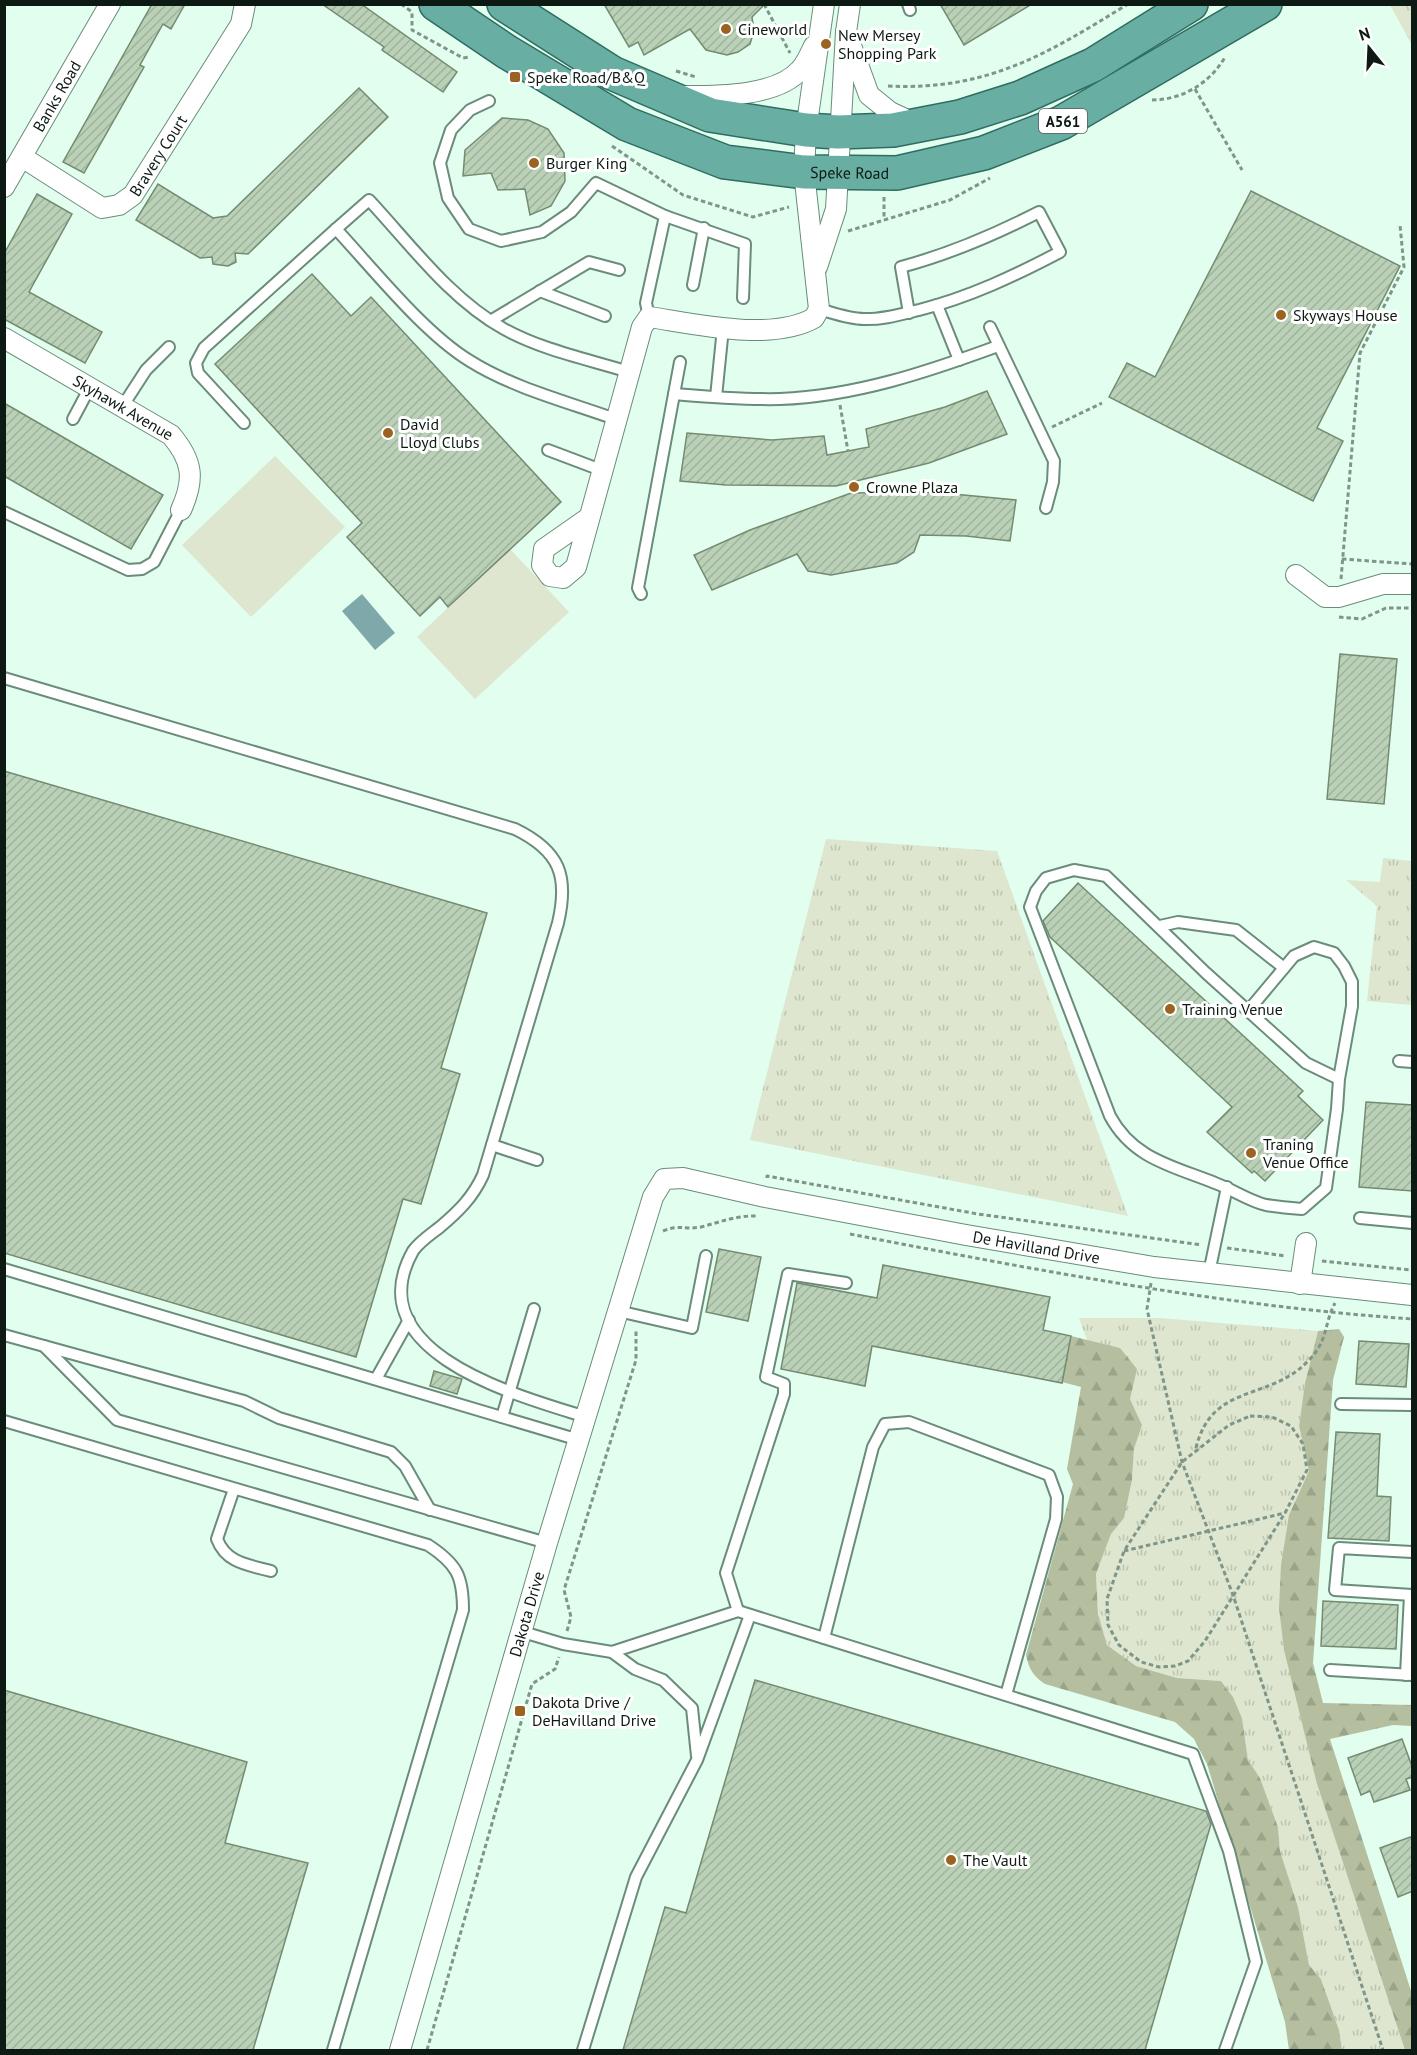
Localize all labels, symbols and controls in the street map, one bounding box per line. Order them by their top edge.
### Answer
north arrow [1339,18,1399,78]
place label: Cineworld [738,19,807,39]
marker: Cineworld [719,22,733,36]
text: N [1356,23,1372,45]
place label: New Mersey Shopping Park [838,25,937,63]
marker: New Mersey Shopping Park [819,37,833,51]
street label: Banks Road [28,57,85,135]
place label: Speke Road/B&Q [527,67,646,87]
marker: Speke Road/B&Q [508,70,522,84]
road number: A561 [1039,109,1087,133]
street label: Bravery Court [125,111,191,200]
place label: Burger King [546,153,627,173]
marker: Burger King [527,156,541,170]
street label: Speke Road [810,162,889,183]
place label: Skyways House [1293,305,1398,325]
marker: Skyways House [1274,308,1288,322]
street label: Skyhawk Avenue [69,370,177,444]
place label: David Lloyd Clubs [400,414,480,452]
marker: David Lloyd Clubs [381,426,395,440]
place label: Crowne Plaza [866,477,958,497]
marker: Crowne Plaza [847,480,861,494]
place label: Training Venue [1182,999,1283,1019]
marker: Training Venue [1163,1002,1177,1016]
place label: Traning Venue Office [1262,1134,1349,1172]
marker: Traning Venue Office [1244,1146,1258,1160]
street label: De Havilland Drive [971,1226,1101,1268]
street label: Dakota Drive [505,1569,548,1659]
place label: Dakota Drive / DeHavilland Drive [532,1692,656,1730]
marker: Dakota Drive / DeHavilland Drive [513,1704,527,1718]
place label: The Vault [963,1850,1028,1870]
marker: The Vault [944,1853,958,1867]

